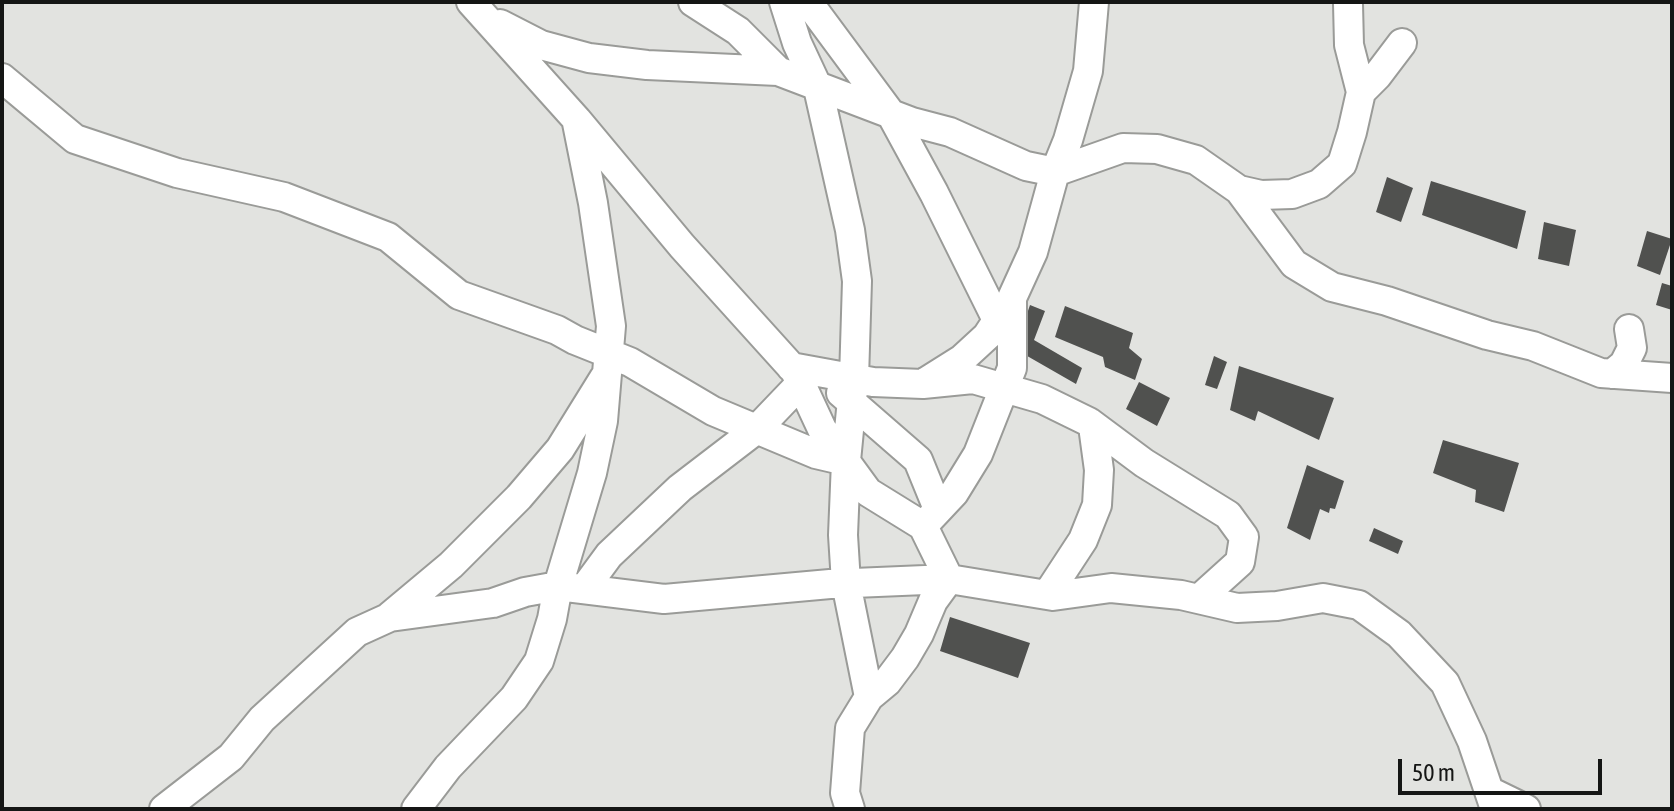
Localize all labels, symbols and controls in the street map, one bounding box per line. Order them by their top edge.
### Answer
scale bar [1402,743,1606,793]
text: 50 m [1412,759,1455,786]

